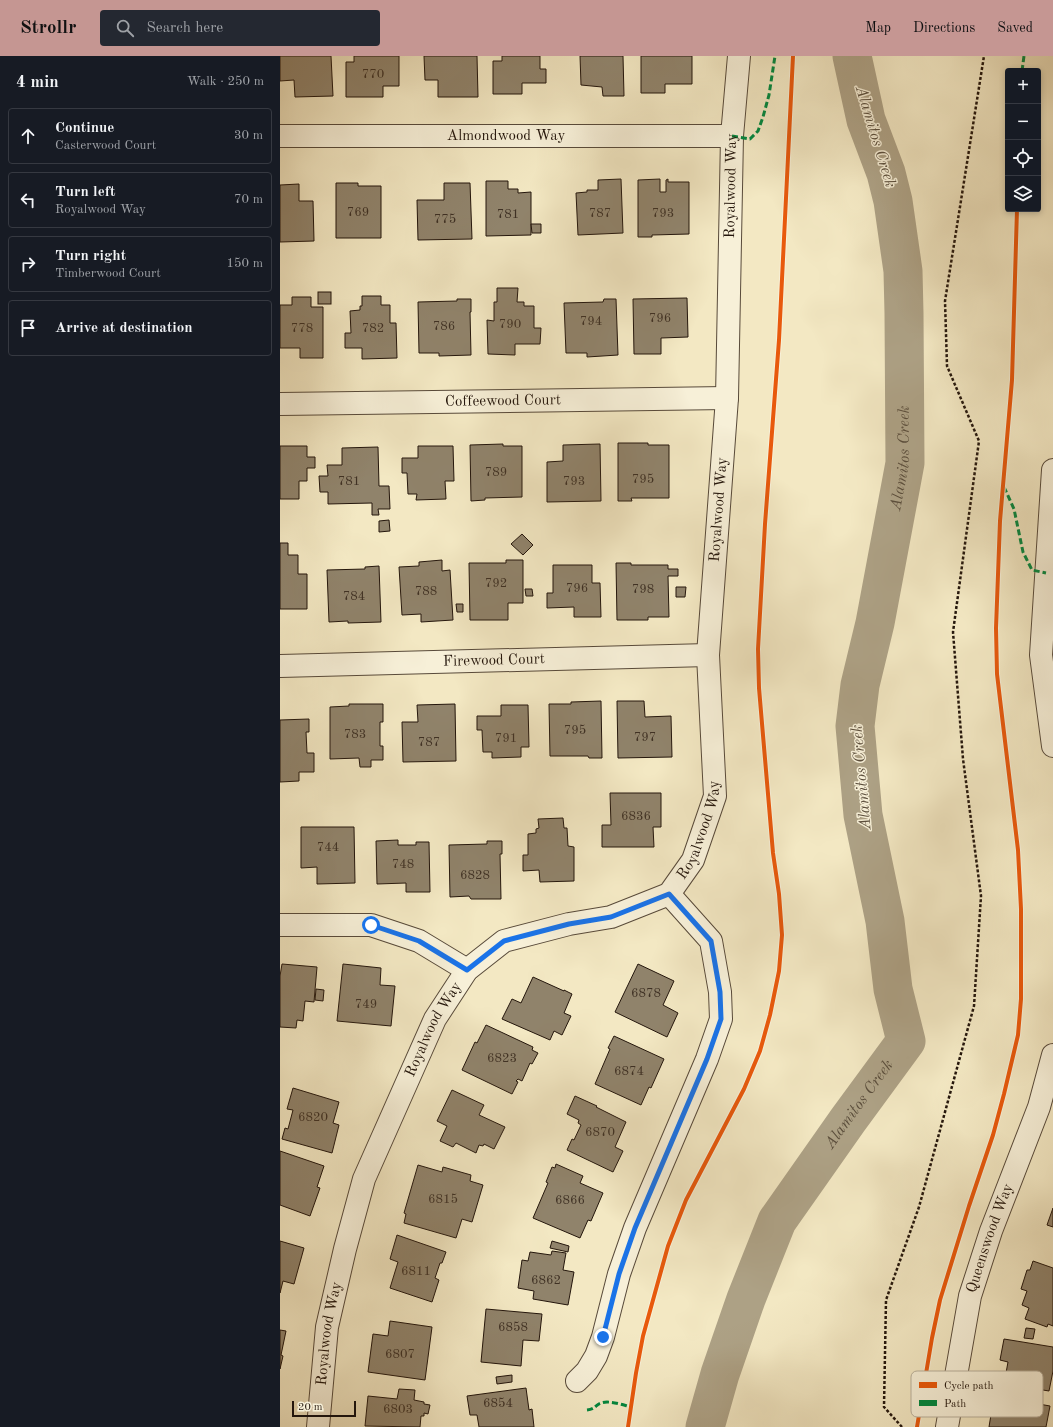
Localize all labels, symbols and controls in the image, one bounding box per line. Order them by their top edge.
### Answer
search box [100,10,380,46]
icon: search [114,17,136,39]
text: Strollr [20,19,76,38]
text: Search here [146,21,223,36]
text: Map [865,21,891,35]
text: Directions [913,21,975,35]
text: Saved [997,21,1033,35]
house number: 770 [362,68,384,81]
map controls [1005,68,1041,212]
button: + [1005,68,1041,104]
text: 4 min [16,74,59,91]
text: Walk · 250 m [187,75,264,88]
water label: Alamitos Creek [852,83,898,190]
button: − [1005,104,1041,140]
text: Continue [55,121,114,136]
icon: ahead [17,125,39,147]
text: 30 m [234,129,263,142]
street label: Almondwood Way [447,129,565,144]
street label: Royalwood Way [723,133,740,239]
text: Casterwood Court [55,139,156,152]
button: locate [1005,140,1041,176]
button: layers [1005,176,1041,212]
text: Turn left [55,185,115,200]
icon: left [17,189,39,211]
text: 70 m [234,193,263,206]
text: Royalwood Way [55,203,146,216]
house number: 769 [347,206,369,219]
house number: 787 [589,207,611,220]
house number: 793 [652,207,674,220]
house number: 781 [497,208,519,221]
house number: 775 [434,213,456,226]
text: Turn right [55,249,126,264]
icon: right [17,253,39,275]
text: 150 m [226,257,263,270]
text: Timberwood Court [55,267,161,280]
house number: 796 [649,312,671,325]
house number: 794 [580,315,602,328]
icon: arrive [17,317,39,339]
house number: 790 [499,318,521,331]
house number: 786 [433,320,455,333]
text: Arrive at destination [55,321,193,336]
house number: 778 [291,322,313,335]
house number: 782 [362,322,384,335]
street label: Coffeewood Court [445,393,561,409]
water label: Alamitos Creek [888,405,913,513]
street label: Royalwood Way [707,457,730,562]
house number: 789 [485,466,507,479]
house number: 795 [632,473,654,486]
house number: 781 [338,475,360,488]
house number: 793 [563,475,585,488]
house number: 792 [485,577,507,590]
house number: 796 [566,582,588,595]
house number: 798 [632,583,654,596]
house number: 788 [415,585,437,598]
house number: 784 [343,590,365,603]
street label: Firewood Court [443,652,545,669]
house number: 795 [564,724,586,737]
water label: Alamitos Creek [849,724,875,831]
house number: 783 [344,728,366,741]
house number: 797 [634,731,656,744]
house number: 791 [495,732,517,745]
house number: 787 [418,736,440,749]
street label: Royalwood Way [674,780,723,882]
house number: 6836 [621,810,651,823]
house number: 744 [317,841,339,854]
house number: 748 [392,858,414,871]
house number: 6828 [460,869,490,882]
route start [362,916,380,934]
street label: Royalwood Way [403,979,465,1079]
house number: 6878 [631,987,661,1000]
house number: 749 [355,998,377,1011]
house number: 6823 [487,1052,517,1065]
water label: Alamitos Creek [822,1057,897,1153]
house number: 6874 [614,1065,644,1078]
house number: 6820 [298,1111,328,1124]
house number: 6870 [585,1126,615,1139]
street label: Queenswood Way [964,1182,1016,1295]
house number: 6815 [428,1193,458,1206]
house number: 6866 [555,1194,585,1207]
house number: 6811 [401,1265,431,1278]
house number: 6862 [531,1274,561,1287]
street label: Royalwood Way [314,1280,345,1386]
house number: 6858 [498,1321,528,1334]
route end [594,1328,612,1346]
house number: 6807 [385,1348,415,1361]
legend [911,1371,1043,1417]
text: Cycle path [944,1381,994,1392]
house number: 6854 [483,1397,513,1410]
scale bar [292,1399,356,1418]
text: Path [944,1399,966,1410]
text: 20 m [298,1402,323,1413]
house number: 6803 [383,1403,413,1416]

